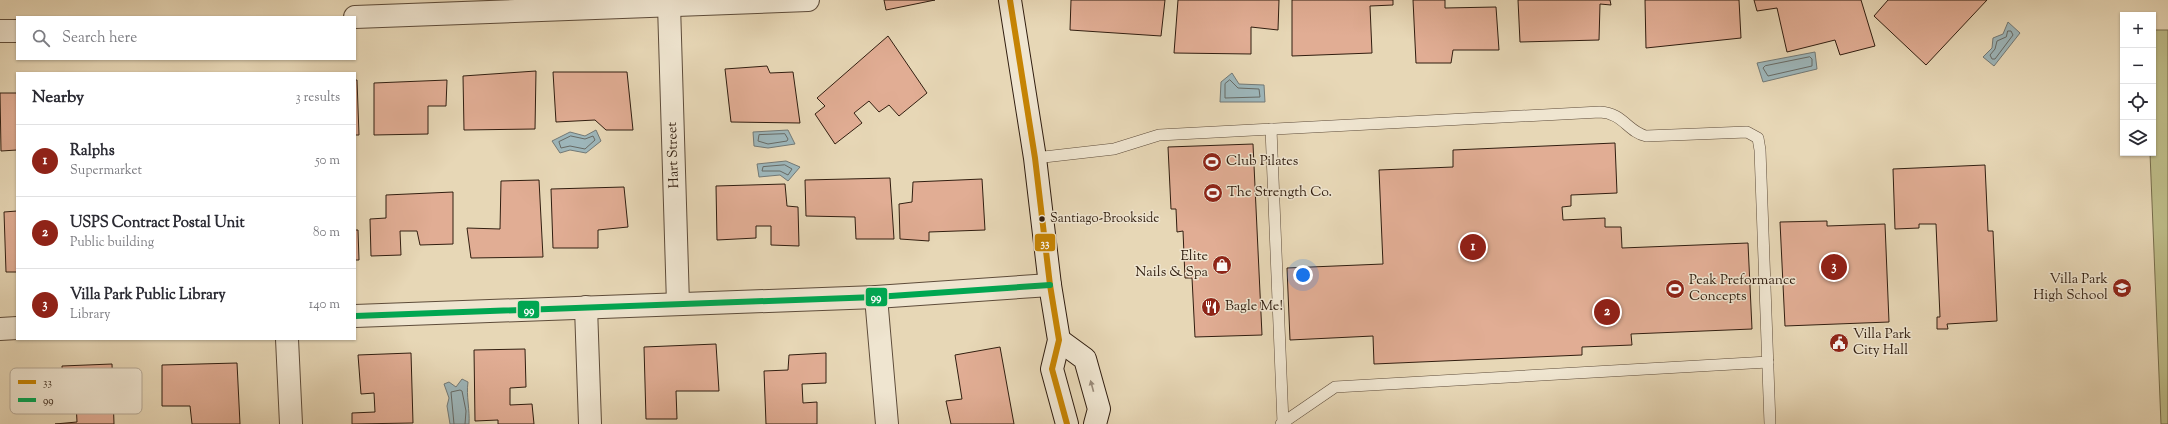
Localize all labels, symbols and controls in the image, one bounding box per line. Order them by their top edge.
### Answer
map controls [2120,12,2156,156]
button: + [2120,12,2156,48]
search box [16,16,356,60]
icon: search [30,27,52,49]
text: Search here [62,28,137,49]
button: − [2120,48,2156,84]
button: locate [2120,84,2156,120]
text: Nearby [32,86,84,110]
text: 3 results [295,89,340,107]
button: layers [2120,120,2156,156]
street label: Hart Street [663,121,685,189]
text: Ralphs [70,141,115,162]
sports icon: Club Pilates [1201,151,1223,173]
text: 1 [43,152,47,170]
text: 50 m [315,152,340,170]
place label: Club Pilates [1226,152,1298,172]
text: Supermarket [70,162,142,180]
sports icon: The Strength Co. [1202,182,1224,204]
place label: The Strength Co. [1227,183,1332,203]
place label: Santiago-Brookside [1050,210,1159,228]
text: USPS Contract Postal Unit [70,213,245,234]
marker: Santiago-Brookside [1037,214,1047,224]
text: 2 [42,224,48,242]
text: 80 m [313,224,340,242]
pin: 1 [1460,232,1486,262]
line badge: 33 [1034,233,1056,252]
text: Public building [70,234,154,252]
text: 33 [1041,236,1050,252]
place label: Elite Nails & Spa [1135,247,1209,283]
pin: 3 [1821,252,1847,282]
shop icon: Elite Nails & Spa [1211,254,1233,276]
your location [1293,265,1313,285]
place label: Villa Park High School [2033,270,2108,306]
place label: Peak Preformance Concepts [1689,271,1796,307]
school or university icon: Villa Park High School [2111,277,2133,299]
sports icon: Peak Preformance Concepts [1664,278,1686,300]
text: Villa Park Public Library [70,285,226,306]
line badge: 99 [865,287,888,307]
text: 99 [871,290,882,306]
text: 3 [42,296,48,314]
text: 140 m [309,296,340,314]
restaurant icon: Bagle Me! [1200,296,1222,318]
place label: Bagle Me! [1225,297,1283,317]
pin: 2 [1594,297,1620,327]
line badge: 99 [517,300,540,319]
text: 99 [524,303,535,319]
text: Library [70,306,111,324]
place label: Villa Park City Hall [1853,325,1912,361]
public building icon: Villa Park City Hall [1828,332,1850,354]
legend [10,368,142,414]
text: 33 [43,375,52,391]
one-way arrow [1089,380,1095,392]
text: 99 [43,393,54,409]

